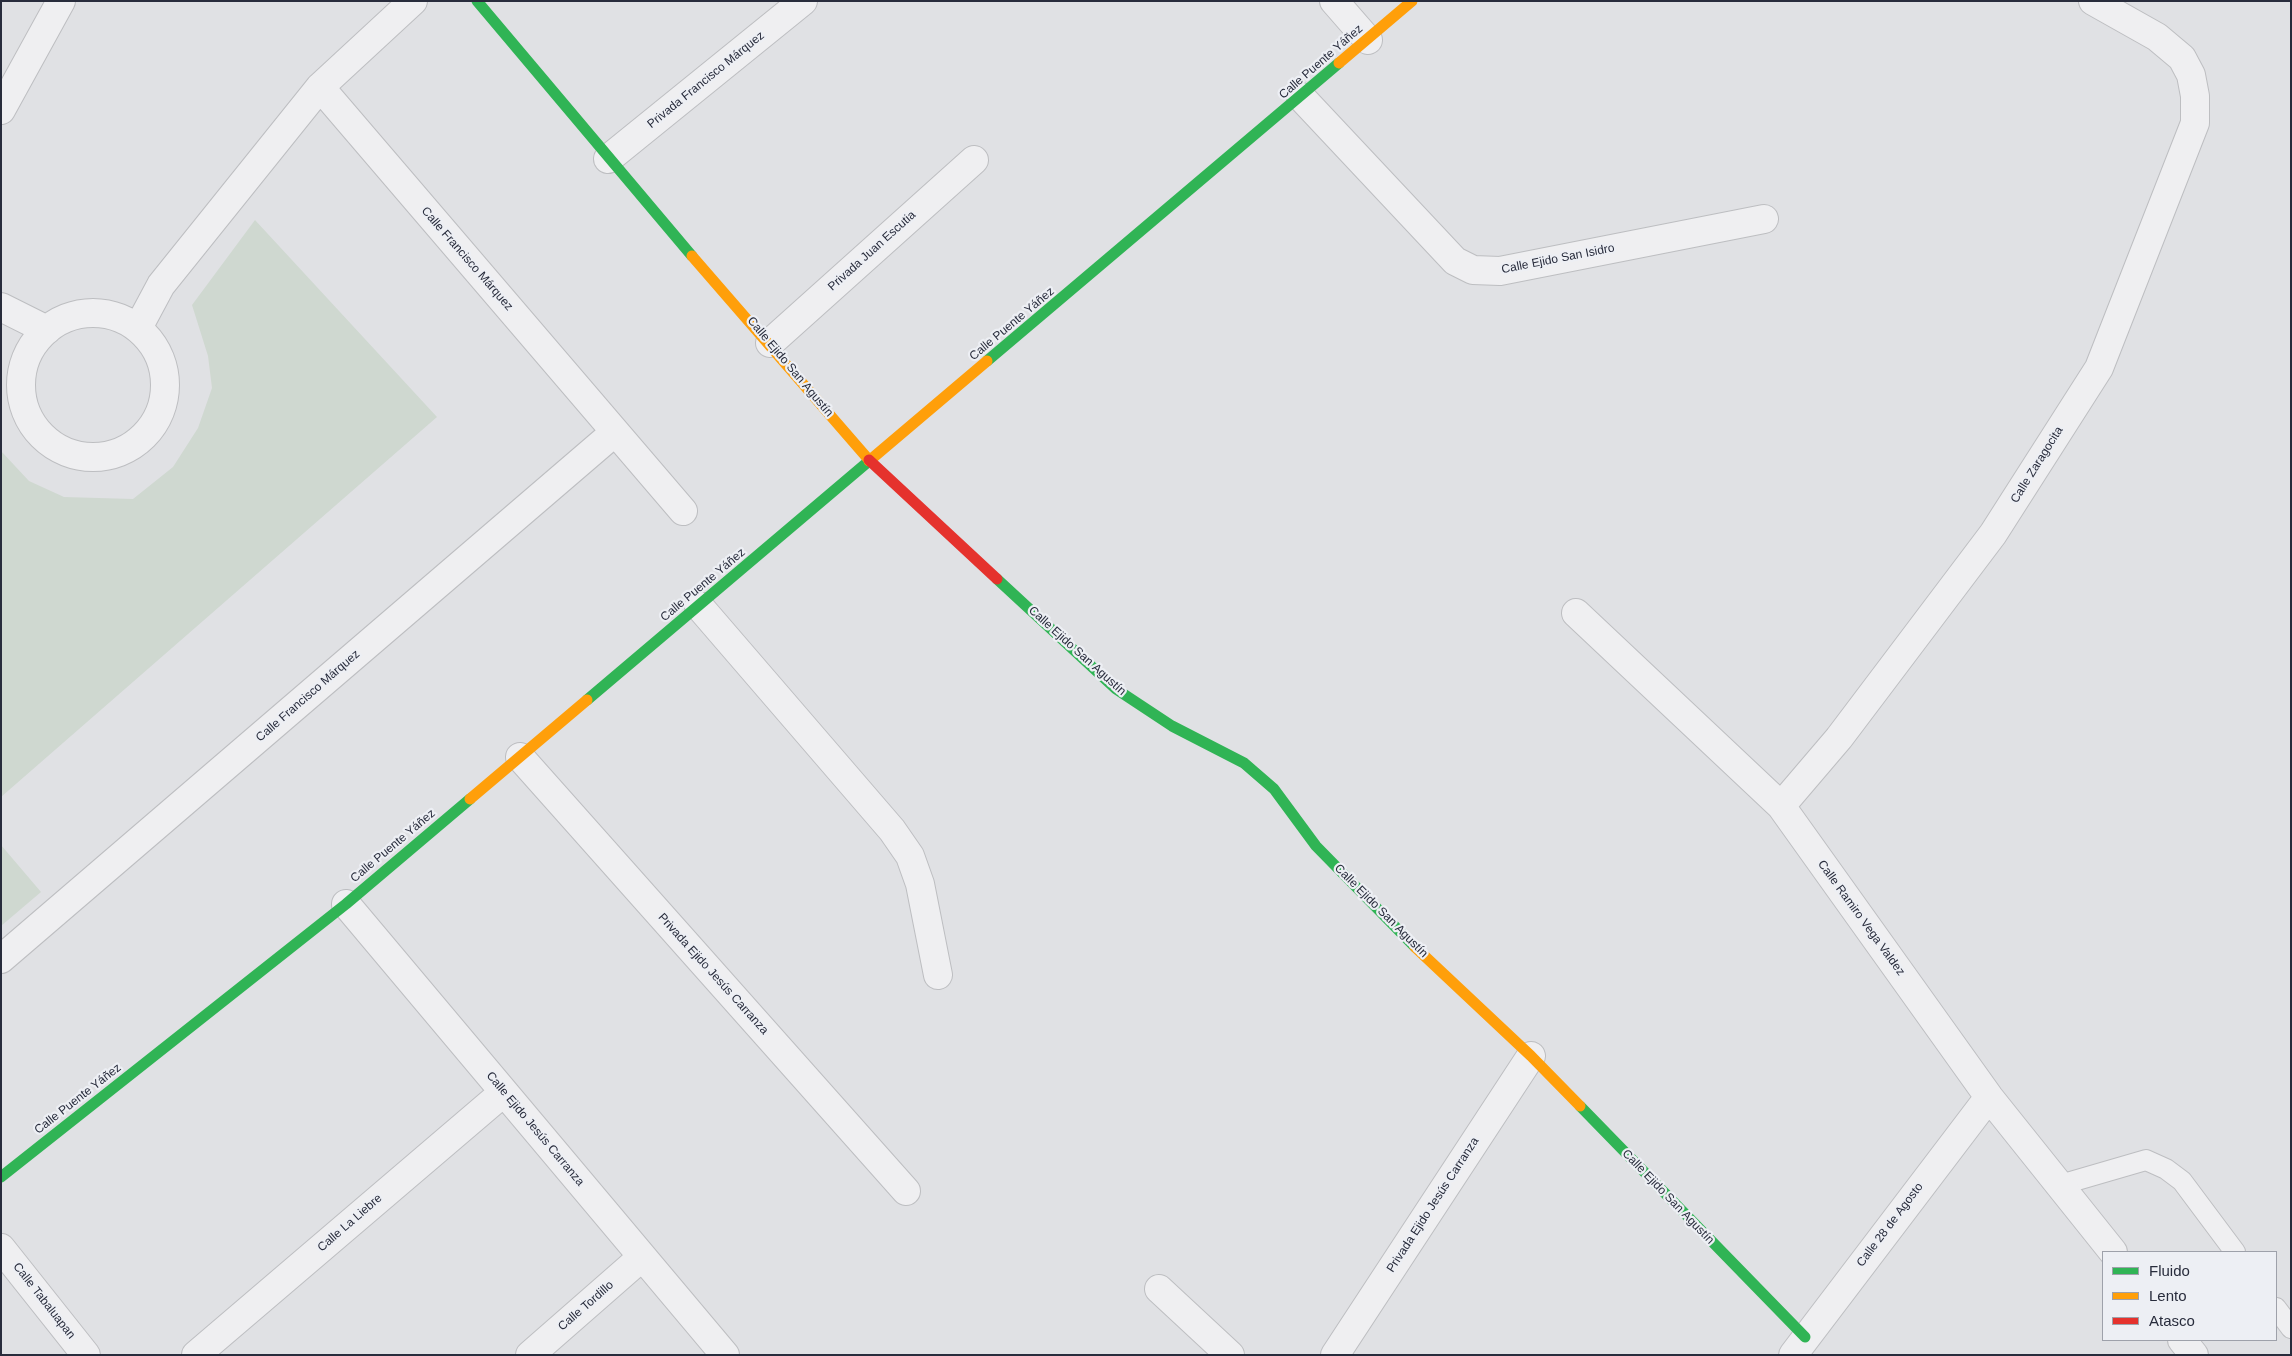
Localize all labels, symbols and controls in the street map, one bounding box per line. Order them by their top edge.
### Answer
street label: Calle Puente Yáñez [1276,22,1366,102]
street label: Privada Francisco Márquez [645,28,767,132]
street label: Calle Francisco Márquez [418,204,516,314]
street label: Privada Juan Escutia [825,208,919,294]
street label: Calle Ejido San Isidro [1500,241,1616,277]
street label: Calle Puente Yáñez [967,284,1057,364]
street label: Calle Ejido San Agustín [744,314,836,420]
street label: Calle Zaragocita [2008,424,2066,506]
street label: Calle Puente Yáñez [658,545,748,625]
street label: Calle Ejido San Agustín [1025,603,1129,699]
street label: Calle Francisco Márquez [253,647,363,745]
street label: Calle Puente Yáñez [348,806,438,886]
street label: Calle Ramiro Vega Valdez [1814,857,1908,979]
street label: Calle Ejido San Agustín [1331,861,1431,961]
street label: Privada Ejido Jesús Carranza [655,910,771,1038]
street label: Calle Puente Yáñez [32,1061,124,1137]
street label: Calle Ejido Jesús Carranza [483,1069,587,1189]
street label: Privada Ejido Jesús Carranza [1384,1135,1482,1275]
street label: Calle Ejido San Agustín [1619,1147,1717,1247]
street label: Calle 28 de Agosto [1854,1180,1926,1270]
street label: Calle La Liebre [315,1191,385,1255]
legend [2102,1251,2277,1341]
street label: Calle Tabaluapan [10,1260,78,1342]
text: Fluido [2149,1262,2190,1279]
street label: Calle Tordillo [555,1278,617,1334]
text: Lento [2149,1287,2187,1304]
text: Atasco [2149,1312,2195,1329]

